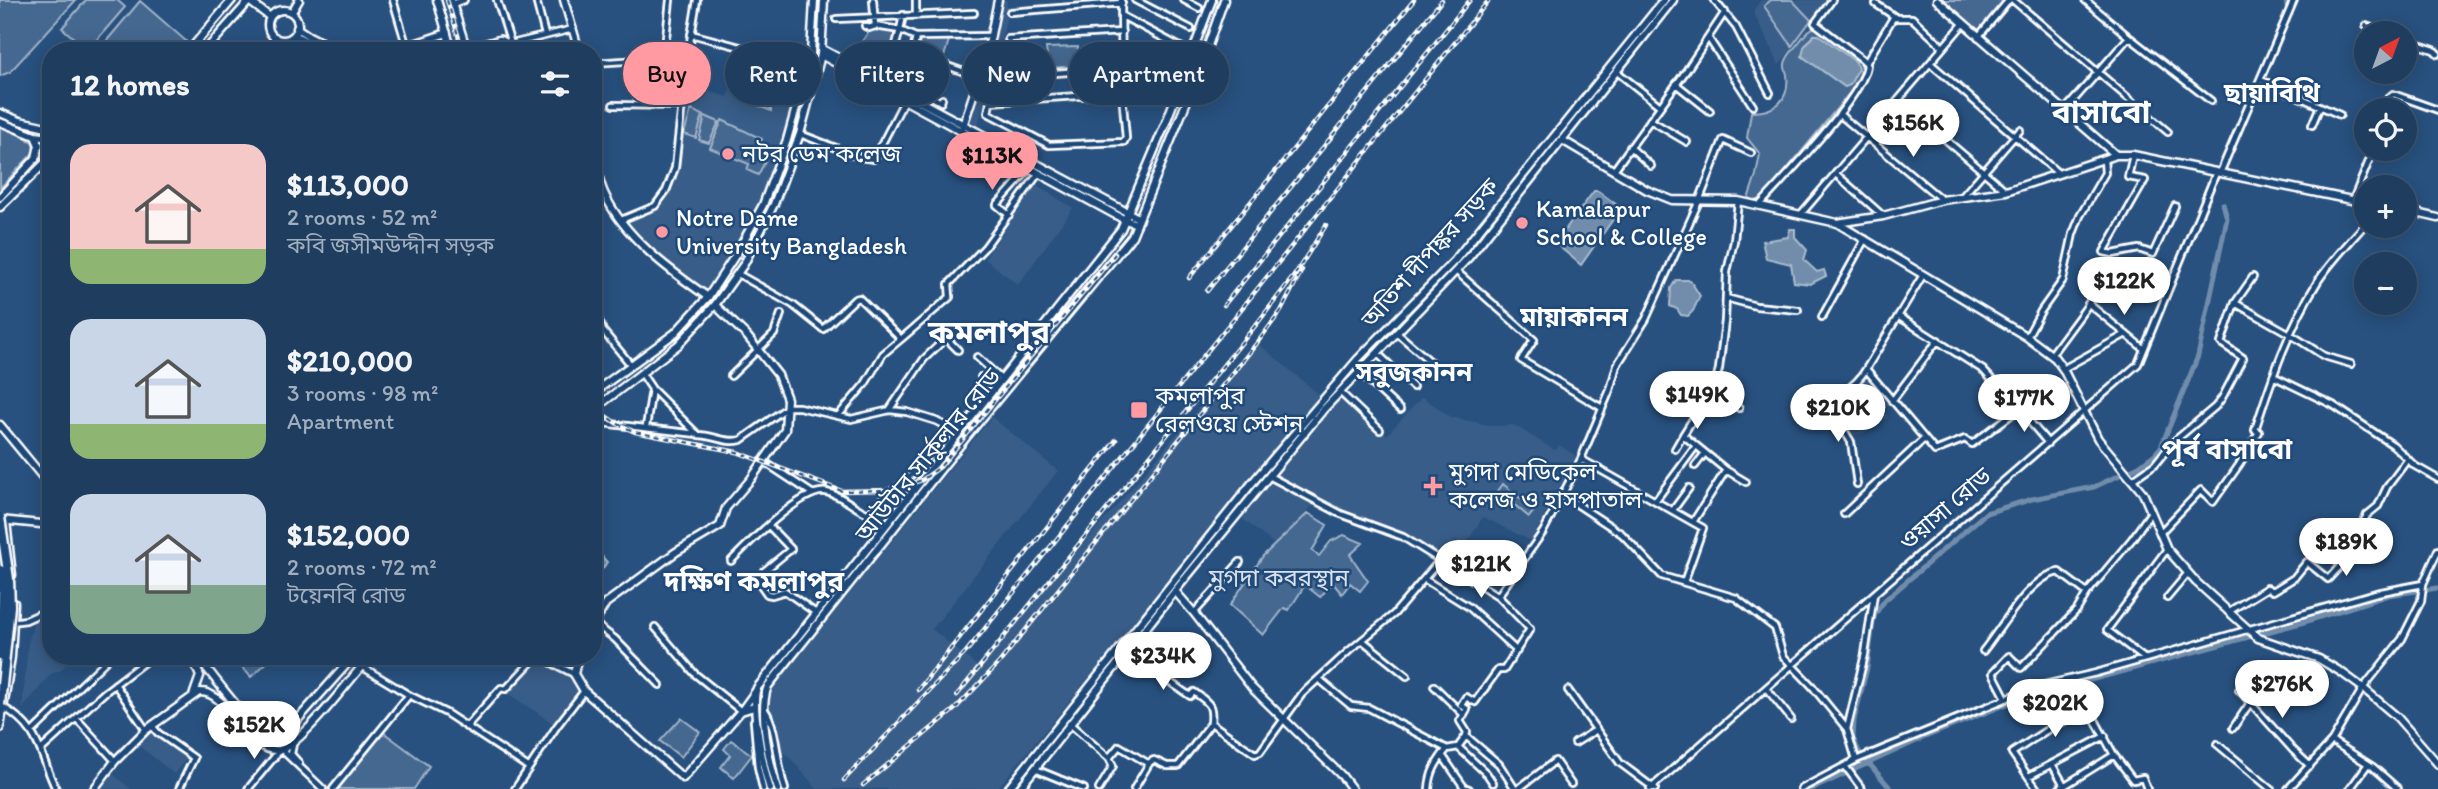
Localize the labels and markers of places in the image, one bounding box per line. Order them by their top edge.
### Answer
pin: $156K [1864,100,1962,159]
pin: $113K [943,132,1041,192]
place label: নটর ডেম কলেজ [741,139,902,168]
marker: নটর ডেম কলেজ [720,146,736,162]
place label: Kamalapur School & College [1536,194,1707,251]
place label: Notre Dame University Bangladesh [676,203,907,260]
marker: Kamalapur School & College [1514,215,1530,231]
marker: Notre Dame University Bangladesh [654,224,670,240]
pin: $122K [2075,258,2173,317]
pin: $149K [1648,372,1746,431]
pin: $177K [1975,374,2073,434]
place label: কমলাপুর রেলওয়ে স্টেশন [1154,381,1304,438]
pin: $210K [1789,384,1887,444]
marker: কমলাপুর রেলওয়ে স্টেশন [1129,400,1149,420]
place label: মুগদা মেডিকেল কলেজ ও হাসপাতাল [1448,457,1643,514]
marker: মুগদা মেডিকেল কলেজ ও হাসপাতাল [1423,476,1443,496]
pin: $189K [2297,518,2395,578]
pin: $121K [1432,540,1530,600]
pin: $234K [1114,632,1212,692]
pin: $276K [2233,660,2331,720]
pin: $202K [2006,680,2104,739]
pin: $152K [205,702,303,761]

